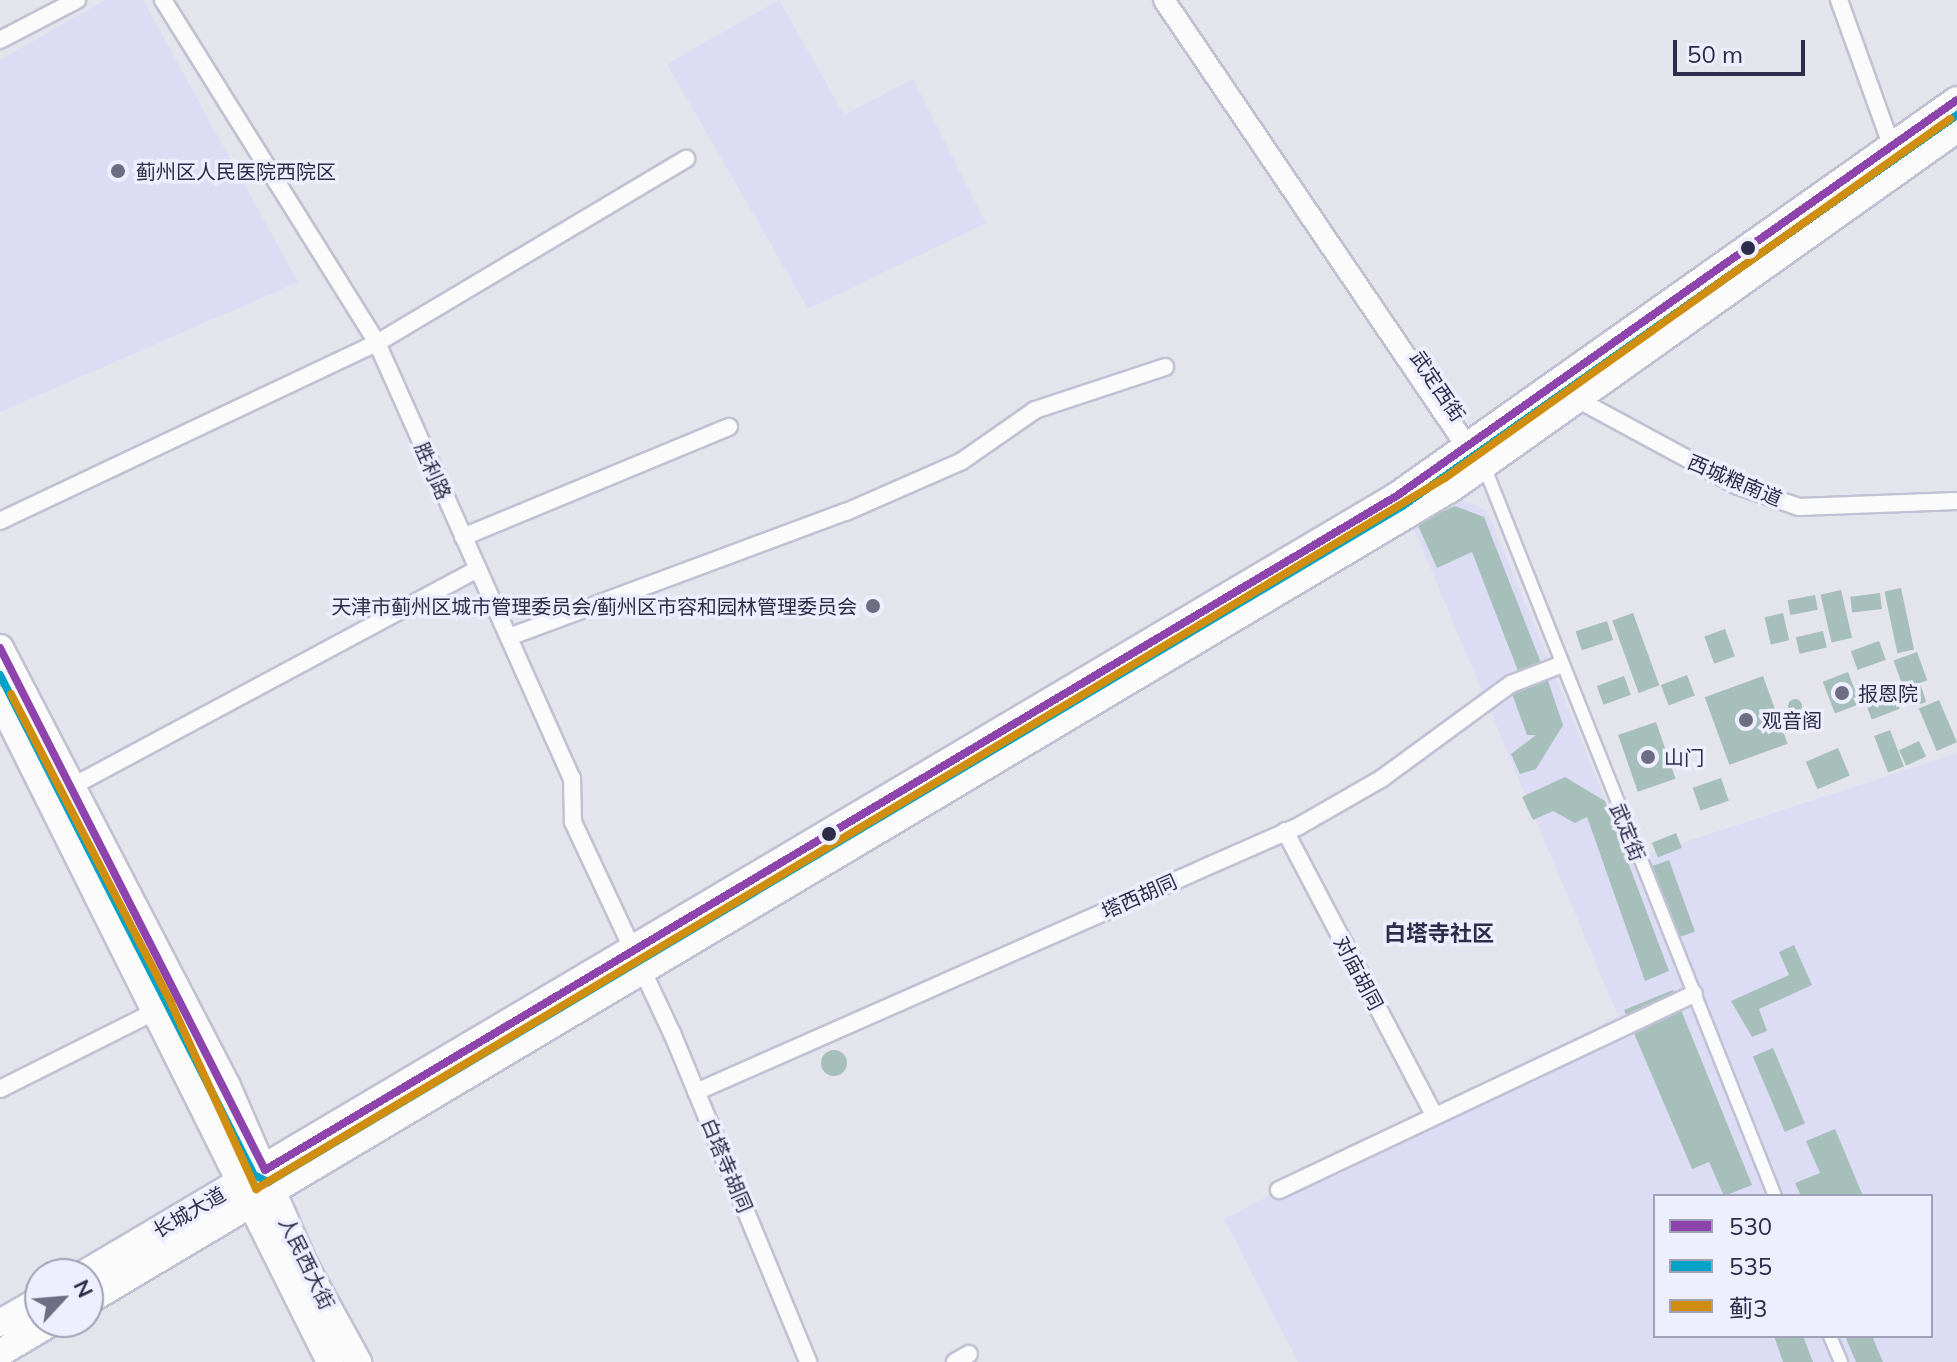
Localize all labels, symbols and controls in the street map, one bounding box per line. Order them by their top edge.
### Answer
scale bar [1677,24,1809,74]
text: 50 m [1687,39,1743,69]
place label: 蓟州区人民医院西院区 [136,159,336,183]
marker: 蓟州区人民医院西院区 [107,160,129,182]
unlabelled marker [1740,240,1756,256]
street label: 武定西街 [1406,346,1470,426]
street label: 胜利路 [410,439,456,503]
street label: 西城粮南道 [1684,449,1786,511]
place label: 天津市蓟州区城市管理委员会/蓟州区市容和园林管理委员会 [331,594,857,618]
marker: 天津市蓟州区城市管理委员会/蓟州区市容和园林管理委员会 [864,597,882,615]
place label: 报恩院 [1858,681,1918,705]
marker: 报恩院 [1833,684,1851,702]
place label: 观音阁 [1762,708,1822,732]
marker: 观音阁 [1737,711,1755,729]
place label: 山门 [1664,745,1704,769]
marker: 山门 [1639,748,1657,766]
street label: 武定街 [1606,800,1650,864]
unlabelled marker [821,826,837,842]
street label: 塔西胡同 [1098,869,1180,923]
district label: 白塔寺社区 [1384,921,1494,947]
street label: 对庙胡同 [1330,932,1388,1014]
street label: 白塔寺胡同 [696,1114,758,1216]
street label: 长城大道 [148,1182,230,1242]
legend [1653,1194,1933,1338]
text: 530 [1729,1211,1772,1241]
street label: 人民西大街 [274,1213,340,1313]
text: 535 [1729,1251,1772,1281]
north arrow [24,1258,104,1338]
text: N [68,1275,100,1302]
text: 蓟3 [1729,1293,1767,1323]

